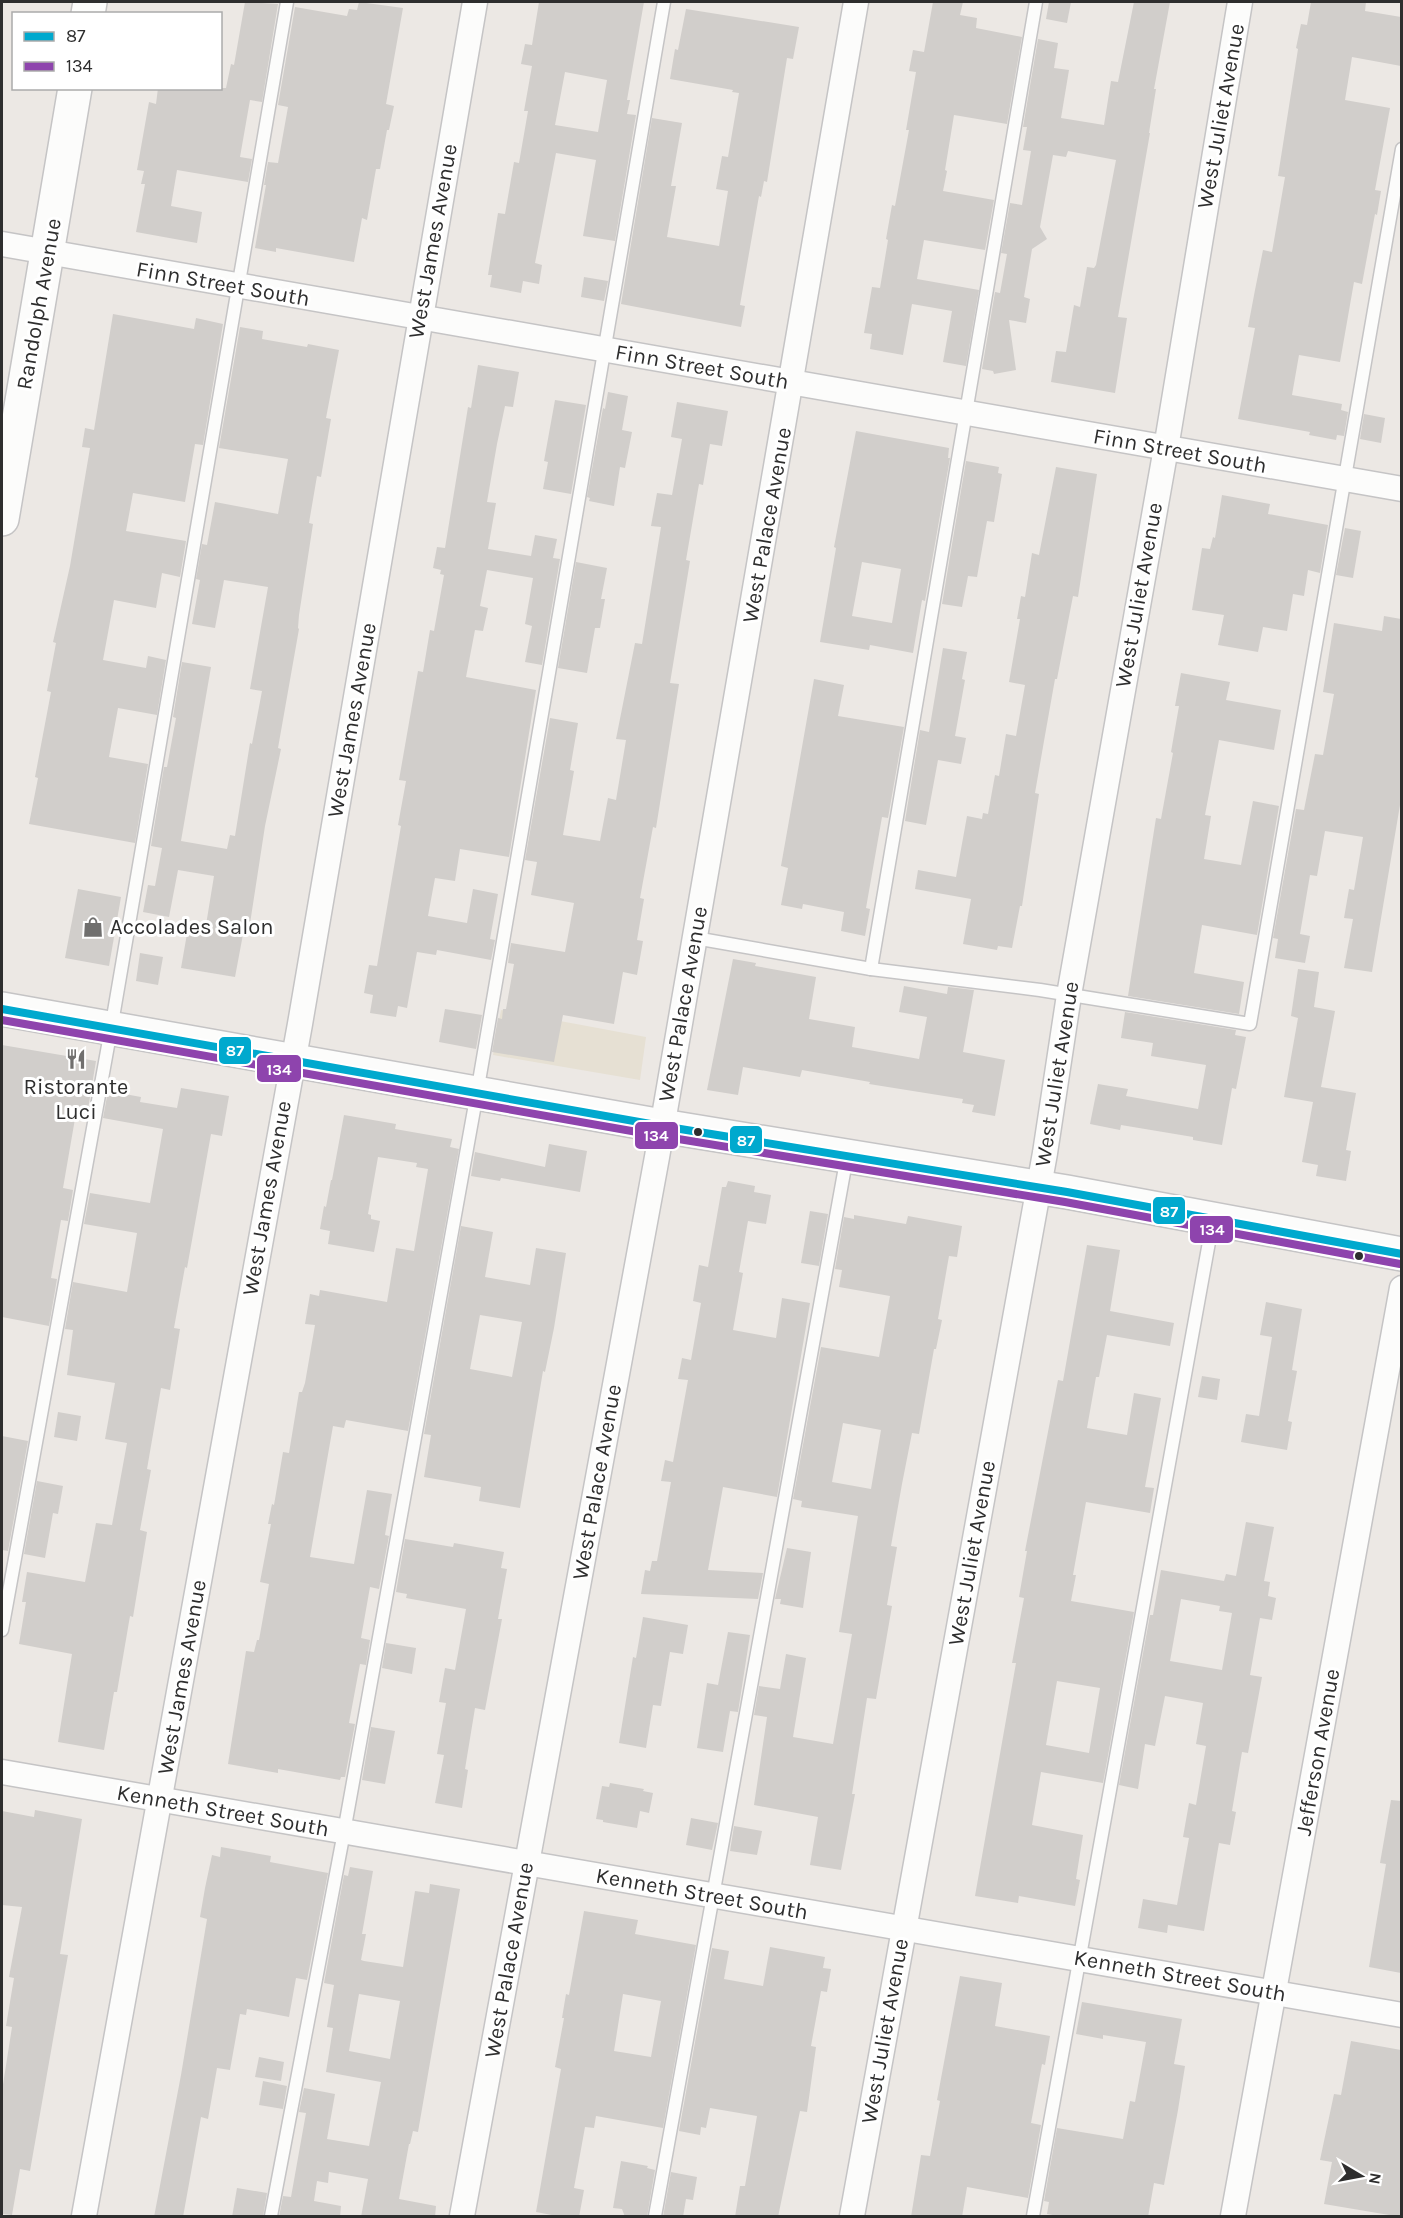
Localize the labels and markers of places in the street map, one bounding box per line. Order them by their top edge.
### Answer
place label: Accolades Salon [110,914,274,940]
shop icon: Accolades Salon [81,915,105,939]
restaurant icon: Ristorante Luci [64,1047,88,1071]
place label: Ristorante Luci [24,1074,128,1125]
unlabelled marker [692,1126,704,1138]
unlabelled marker [1353,1250,1365,1262]

